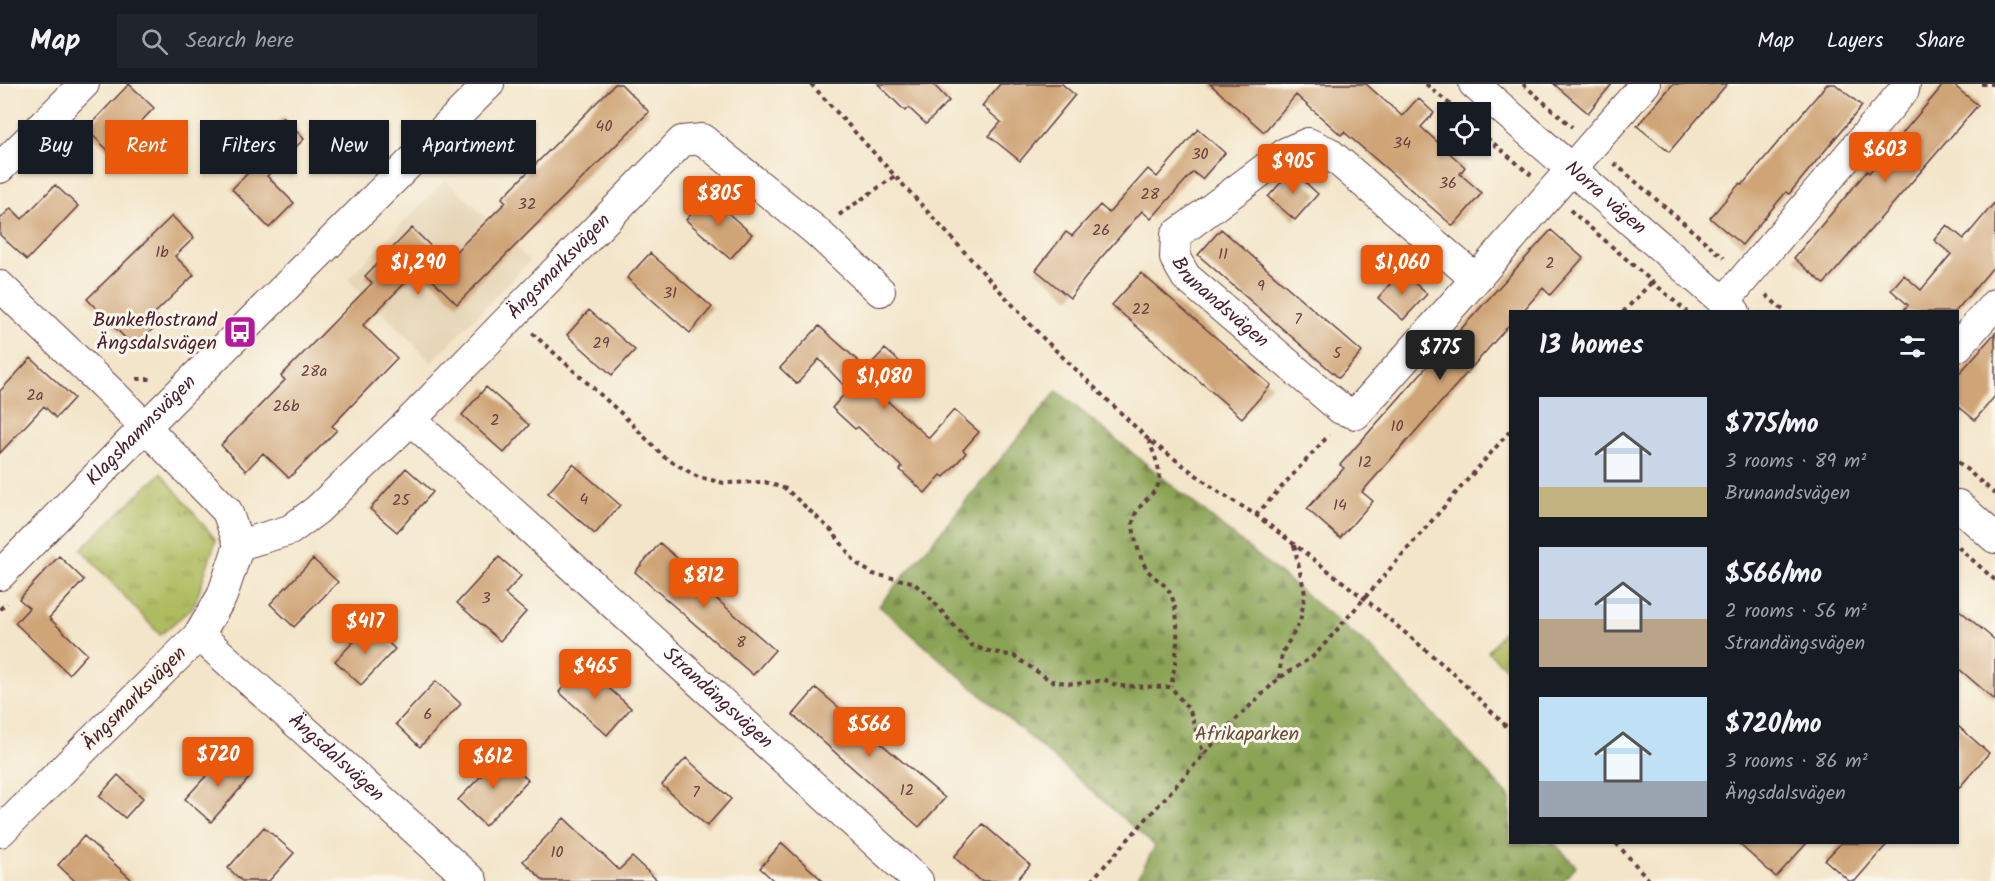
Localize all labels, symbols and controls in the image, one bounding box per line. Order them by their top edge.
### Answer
search box [117,14,537,68]
text: Map [30,19,81,64]
text: Search here [186,24,294,59]
icon: search [138,25,171,58]
text: Map [1757,25,1794,58]
text: Layers [1827,25,1883,58]
text: Share [1916,25,1965,58]
map controls [1437,102,1491,156]
button: locate [1437,102,1491,156]
house number: 40 [596,114,612,139]
chip: Buy [18,120,93,174]
chip: Rent [105,120,188,174]
chip: Filters [200,120,297,174]
chip: New [309,120,389,174]
chip: Apartment [401,120,536,174]
house number: 34 [1393,131,1411,156]
pin: $603 [1849,132,1921,183]
text: $603 [1863,135,1907,167]
house number: 30 [1191,142,1209,167]
pin: $905 [1257,144,1329,195]
text: $905 [1272,147,1314,179]
street label: Norra vägen [1557,153,1653,244]
house number: 36 [1439,171,1457,196]
pin: $805 [683,176,755,227]
text: $805 [697,179,741,211]
house number: 28 [1141,182,1160,207]
house number: 32 [518,192,536,217]
street label: Ängsmarksvägen [500,207,619,328]
house number: 26 [1092,218,1110,243]
house number: 1b [155,240,169,265]
house number: 11 [1218,242,1228,267]
pin: $1,290 [369,245,467,296]
pin: $1,060 [1353,245,1451,296]
text: $1,290 [390,248,446,280]
text: $1,060 [1375,248,1429,280]
street label: Brunandsvägen [1162,251,1276,357]
house number: 2 [1545,251,1555,276]
house number: 9 [1257,274,1265,299]
house number: 31 [663,281,677,306]
house number: 22 [1132,297,1150,322]
place label: Bunkeflostrand Ängsdalsvägen [93,305,218,360]
house number: 7 [1294,307,1302,332]
bus stop icon: Bunkeflostrand Ängsdalsvägen [222,314,258,350]
text: 13 homes [1539,325,1644,367]
pin: $775 [1404,330,1476,381]
icon: filters [1896,330,1929,363]
house number: 29 [592,331,610,356]
text: $775 [1420,333,1460,365]
house number: 5 [1333,341,1343,366]
house number: 28a [301,359,327,384]
pin: $1,080 [835,359,933,410]
text: $1,080 [856,362,912,394]
street label: Klagshamnsvägen [79,368,204,494]
house number: 2a [27,383,43,408]
house number: 26b [273,394,300,419]
text: $775/mo [1725,404,1819,446]
house number: 2 [490,408,500,433]
house number: 10 [1390,414,1404,439]
icon: home [1587,421,1659,493]
text: 3 rooms · 89 m² [1725,446,1866,478]
house number: 12 [1358,450,1372,475]
text: Brunandsvägen [1725,478,1850,510]
house number: 4 [580,487,589,512]
house number: 25 [392,488,411,513]
house number: 14 [1333,493,1347,518]
text: $566/mo [1725,554,1822,596]
pin: $812 [668,558,740,609]
text: $812 [683,561,725,593]
icon: home [1587,571,1659,643]
house number: 3 [481,586,491,611]
text: 2 rooms · 56 m² [1725,596,1867,628]
pin: $417 [329,604,401,655]
text: $417 [346,607,384,639]
text: Strandängsvägen [1725,628,1865,660]
house number: 8 [736,630,746,655]
street label: Ängsmarksvägen [75,639,195,759]
street label: Strandängsvägen [655,639,780,758]
pin: $465 [559,649,631,700]
text: $465 [573,652,617,684]
house number: 6 [424,702,432,727]
text: $720/mo [1725,704,1822,746]
street label: Ängsdalsvägen [280,706,391,810]
pin: $566 [833,707,905,758]
text: $566 [847,710,891,742]
park label: Afrikaparken [1195,719,1299,751]
icon: home [1587,721,1659,793]
pin: $720 [182,737,254,788]
pin: $612 [457,739,529,790]
text: $720 [196,740,240,772]
text: $612 [473,742,513,774]
text: 3 rooms · 86 m² [1725,746,1868,778]
house number: 12 [900,778,914,803]
text: Ängsdalsvägen [1725,778,1846,810]
house number: 7 [692,780,700,805]
house number: 10 [550,840,564,865]

